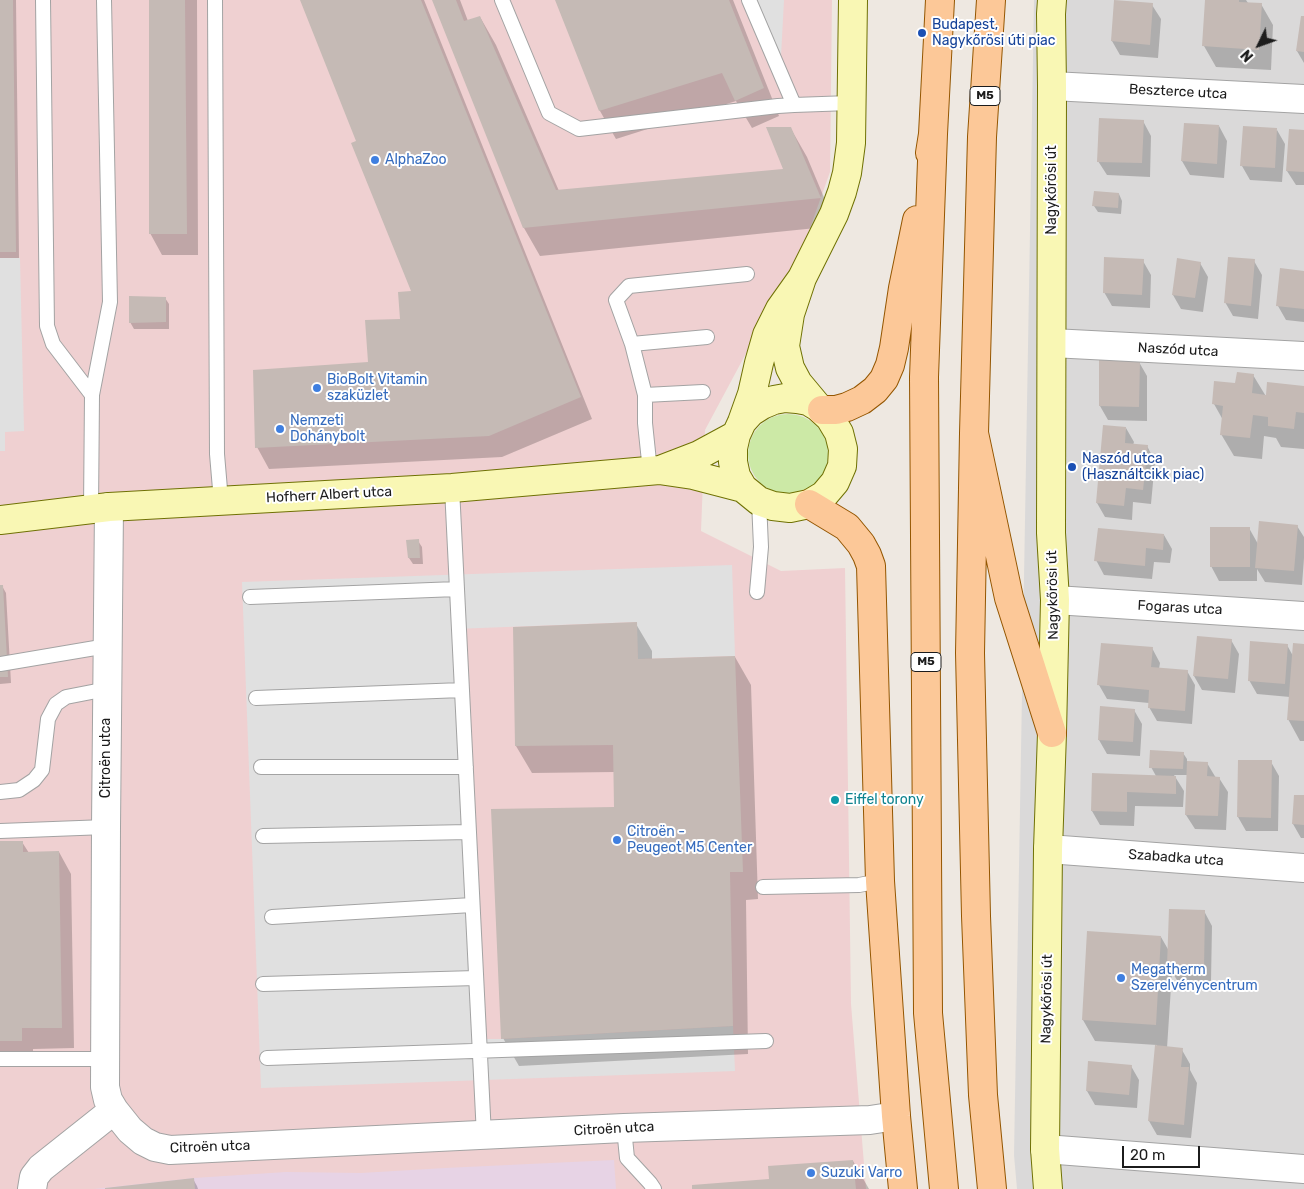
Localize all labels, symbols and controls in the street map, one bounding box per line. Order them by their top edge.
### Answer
place label: Budapest, Nagykőrösi úti piac [932,17,1056,49]
north arrow [1234,20,1284,70]
marker: Budapest, Nagykőrösi úti piac [916,27,928,39]
text: N [1238,46,1257,65]
street label: Beszterce utca [1128,81,1228,103]
road number: M5 [970,86,1000,105]
street label: Nagykőrösi út [1044,145,1060,235]
place label: AlphaZoo [385,152,447,168]
marker: AlphaZoo [369,154,381,166]
street label: Naszód utca [1137,339,1219,361]
place label: BioBolt Vitamin szaküzlet [327,372,428,404]
marker: BioBolt Vitamin szaküzlet [311,382,323,394]
place label: Nemzeti Dohánybolt [290,413,365,446]
marker: Nemzeti Dohánybolt [274,423,286,435]
place label: Naszód utca (Használtcikk piac) [1082,451,1204,484]
marker: Naszód utca (Használtcikk piac) [1066,461,1078,473]
street label: Hofherr Albert utca [265,483,393,507]
street label: Nagykőrösi út [1044,550,1062,640]
street label: Fogaras utca [1137,597,1223,619]
road number: M5 [911,652,941,672]
street label: Citroën utca [98,718,114,798]
place label: Eiffel torony [845,792,924,808]
marker: Eiffel torony [829,794,841,806]
place label: Citroën - Peugeot M5 Center [627,824,752,856]
marker: Citroën - Peugeot M5 Center [611,834,623,846]
street label: Szabadka utca [1128,846,1224,870]
street label: Nagykőrösi út [1038,954,1056,1044]
place label: Megatherm Szerelvénycentrum [1131,962,1258,994]
marker: Megatherm Szerelvénycentrum [1115,972,1127,984]
street label: Citroën utca [573,1119,655,1139]
scale bar [1124,1136,1202,1168]
street label: Citroën utca [169,1137,251,1157]
text: 20 m [1130,1146,1165,1164]
place label: Suzuki Varro [821,1165,902,1181]
marker: Suzuki Varro [805,1167,817,1179]

